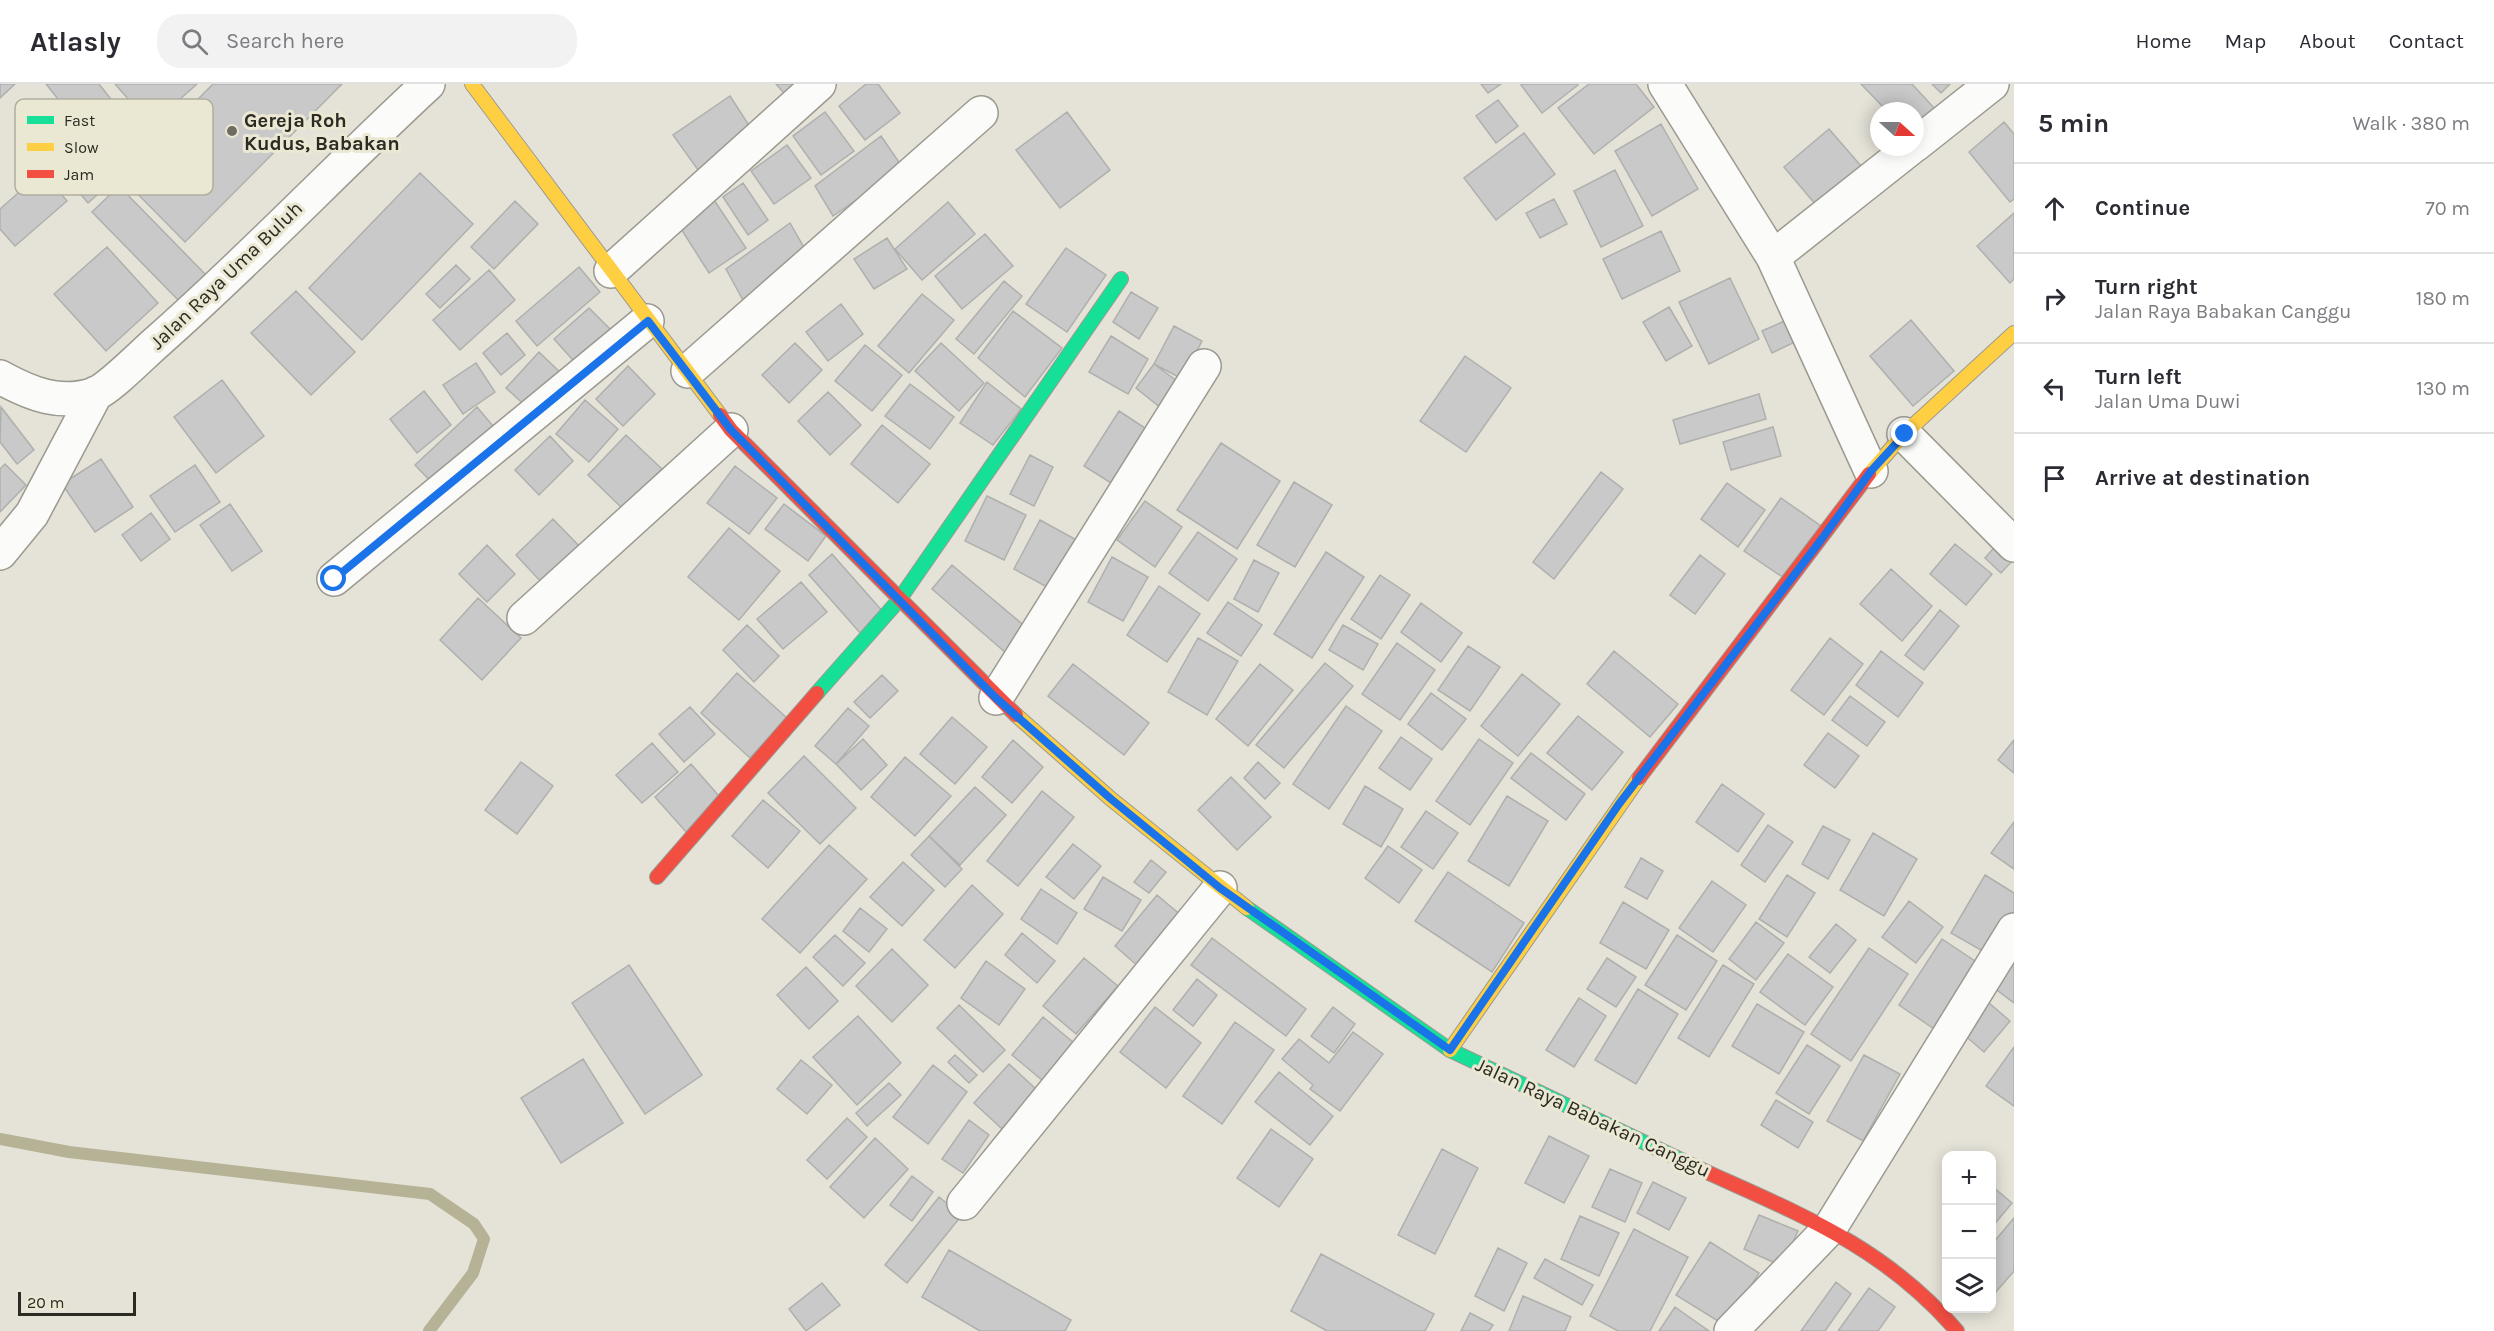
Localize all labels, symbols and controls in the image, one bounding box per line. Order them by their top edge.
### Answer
search box [157,14,577,68]
text: Atlasly [30,25,121,58]
icon: search [178,25,211,58]
text: Search here [226,28,344,54]
text: Home [2136,29,2192,53]
text: Map [2225,29,2266,53]
text: About [2299,29,2356,53]
text: Contact [2389,29,2464,53]
legend [15,99,213,195]
north arrow [1870,102,1924,156]
text: 5 min [2038,108,2109,139]
place label: Gereja Roh Kudus, Babakan [244,109,400,155]
text: Fast [64,111,95,130]
text: Walk · 380 m [2352,112,2470,135]
marker: Gereja Roh Kudus, Babakan [225,124,239,138]
text: Slow [64,138,99,157]
text: Jam [64,165,94,184]
icon: ahead [2038,192,2071,225]
text: Continue [2095,195,2190,221]
street label: Jalan Raya Uma Buluh [145,197,307,354]
text: 70 m [2425,197,2470,220]
text: Turn right [2095,274,2198,300]
icon: right [2038,282,2071,315]
text: 180 m [2416,287,2470,310]
text: Jalan Raya Babakan Canggu [2095,300,2351,323]
text: Turn left [2095,364,2182,390]
icon: left [2038,372,2071,405]
text: 130 m [2416,377,2470,400]
text: Jalan Uma Duwi [2095,390,2241,413]
route end [1891,420,1917,446]
icon: arrive [2038,462,2071,495]
text: Arrive at destination [2095,465,2310,491]
route start [320,565,346,591]
street label: Jalan Raya Babakan Canggu [1472,1053,1714,1182]
map controls [1942,1151,1996,1313]
button: + [1942,1151,1996,1205]
button: − [1942,1205,1996,1259]
button: layers [1942,1259,1996,1313]
scale bar [18,1289,136,1316]
text: 20 m [27,1293,65,1312]

